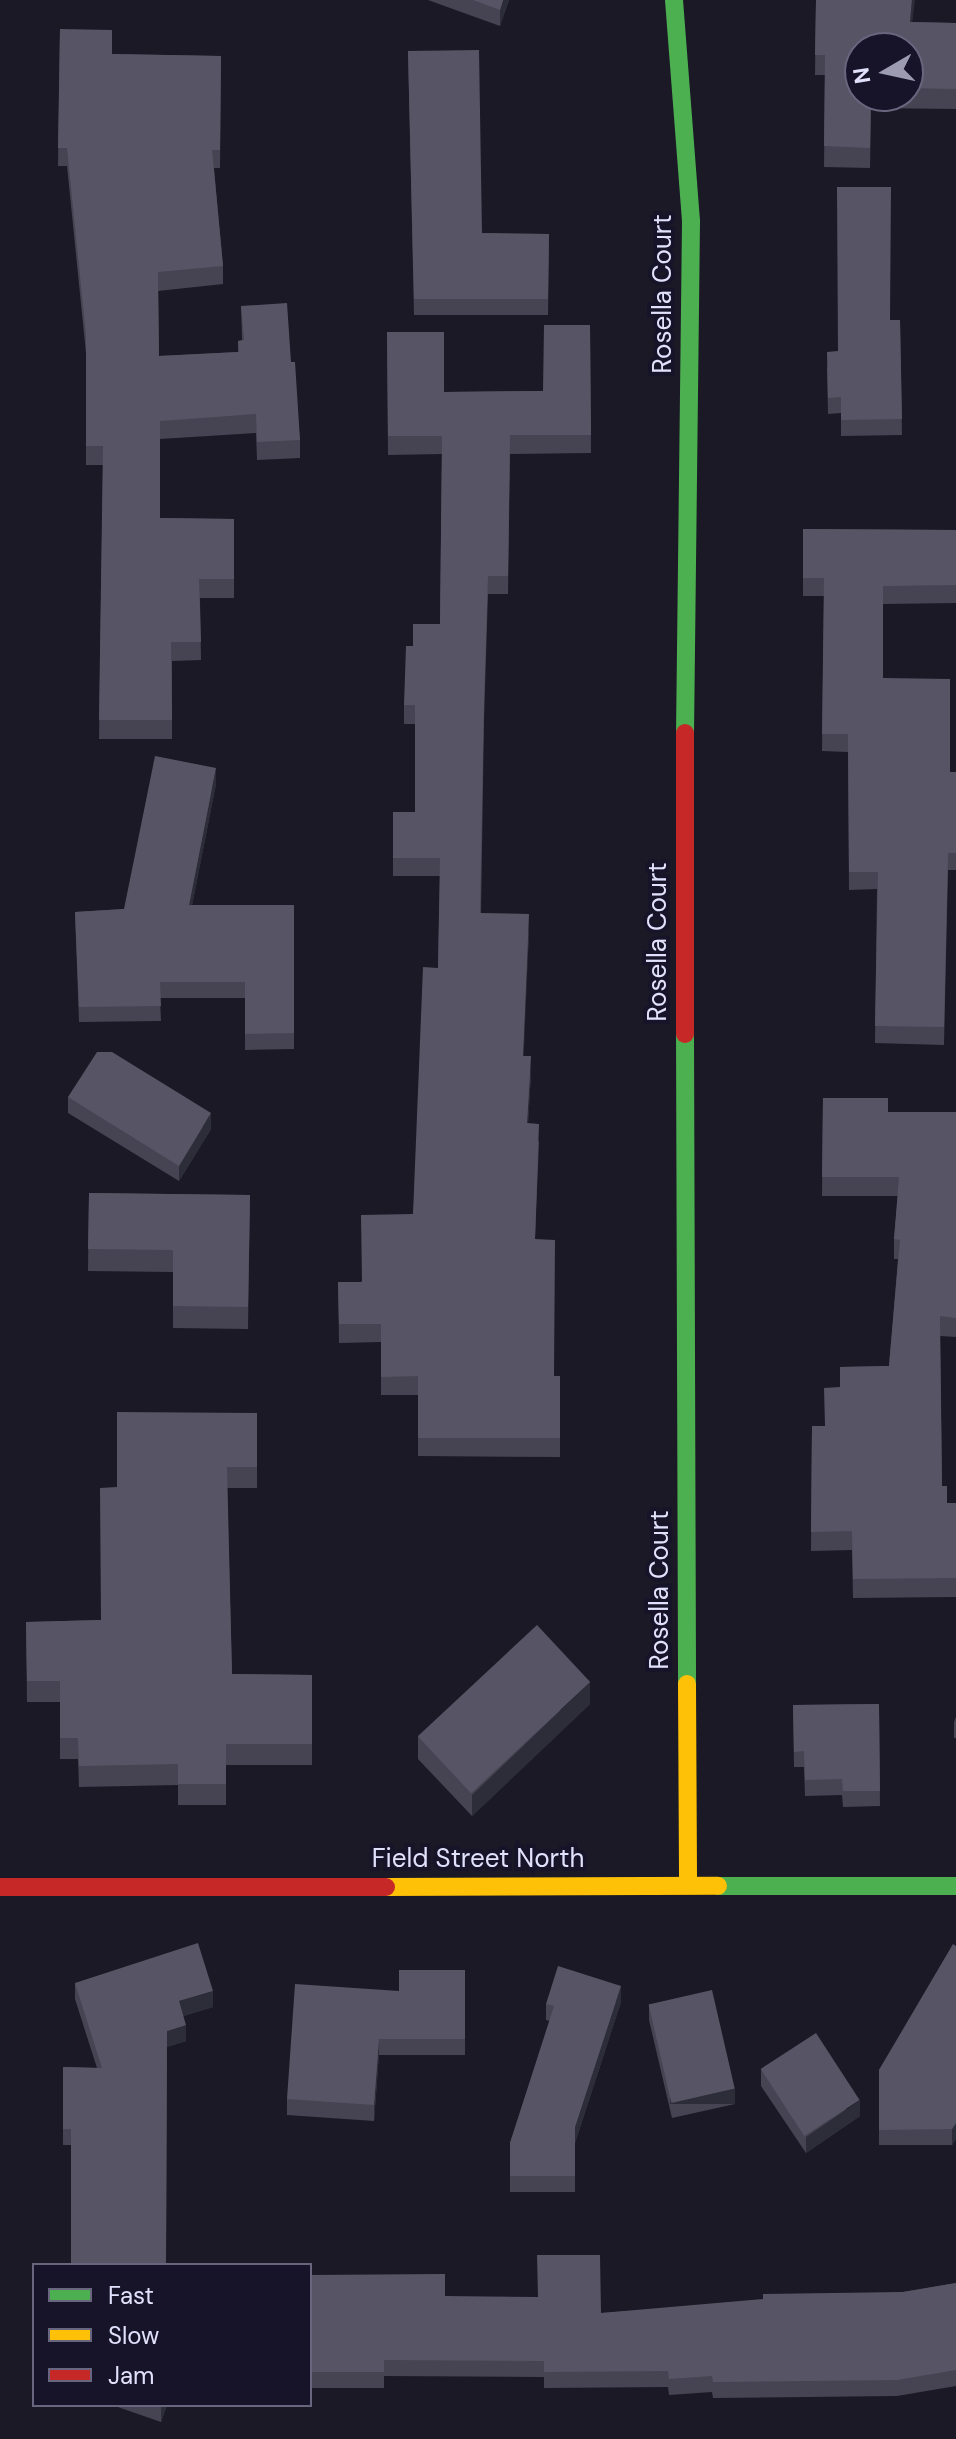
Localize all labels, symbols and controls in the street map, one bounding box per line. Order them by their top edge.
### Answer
north arrow [844,32,924,112]
text: N [846,65,877,86]
street label: Rosella Court [647,214,679,374]
street label: Rosella Court [642,862,674,1022]
street label: Rosella Court [644,1510,676,1670]
street label: Field Street North [372,1843,584,1875]
legend [32,2263,312,2407]
text: Fast [108,2280,154,2311]
text: Slow [108,2320,159,2351]
text: Jam [108,2360,154,2391]

